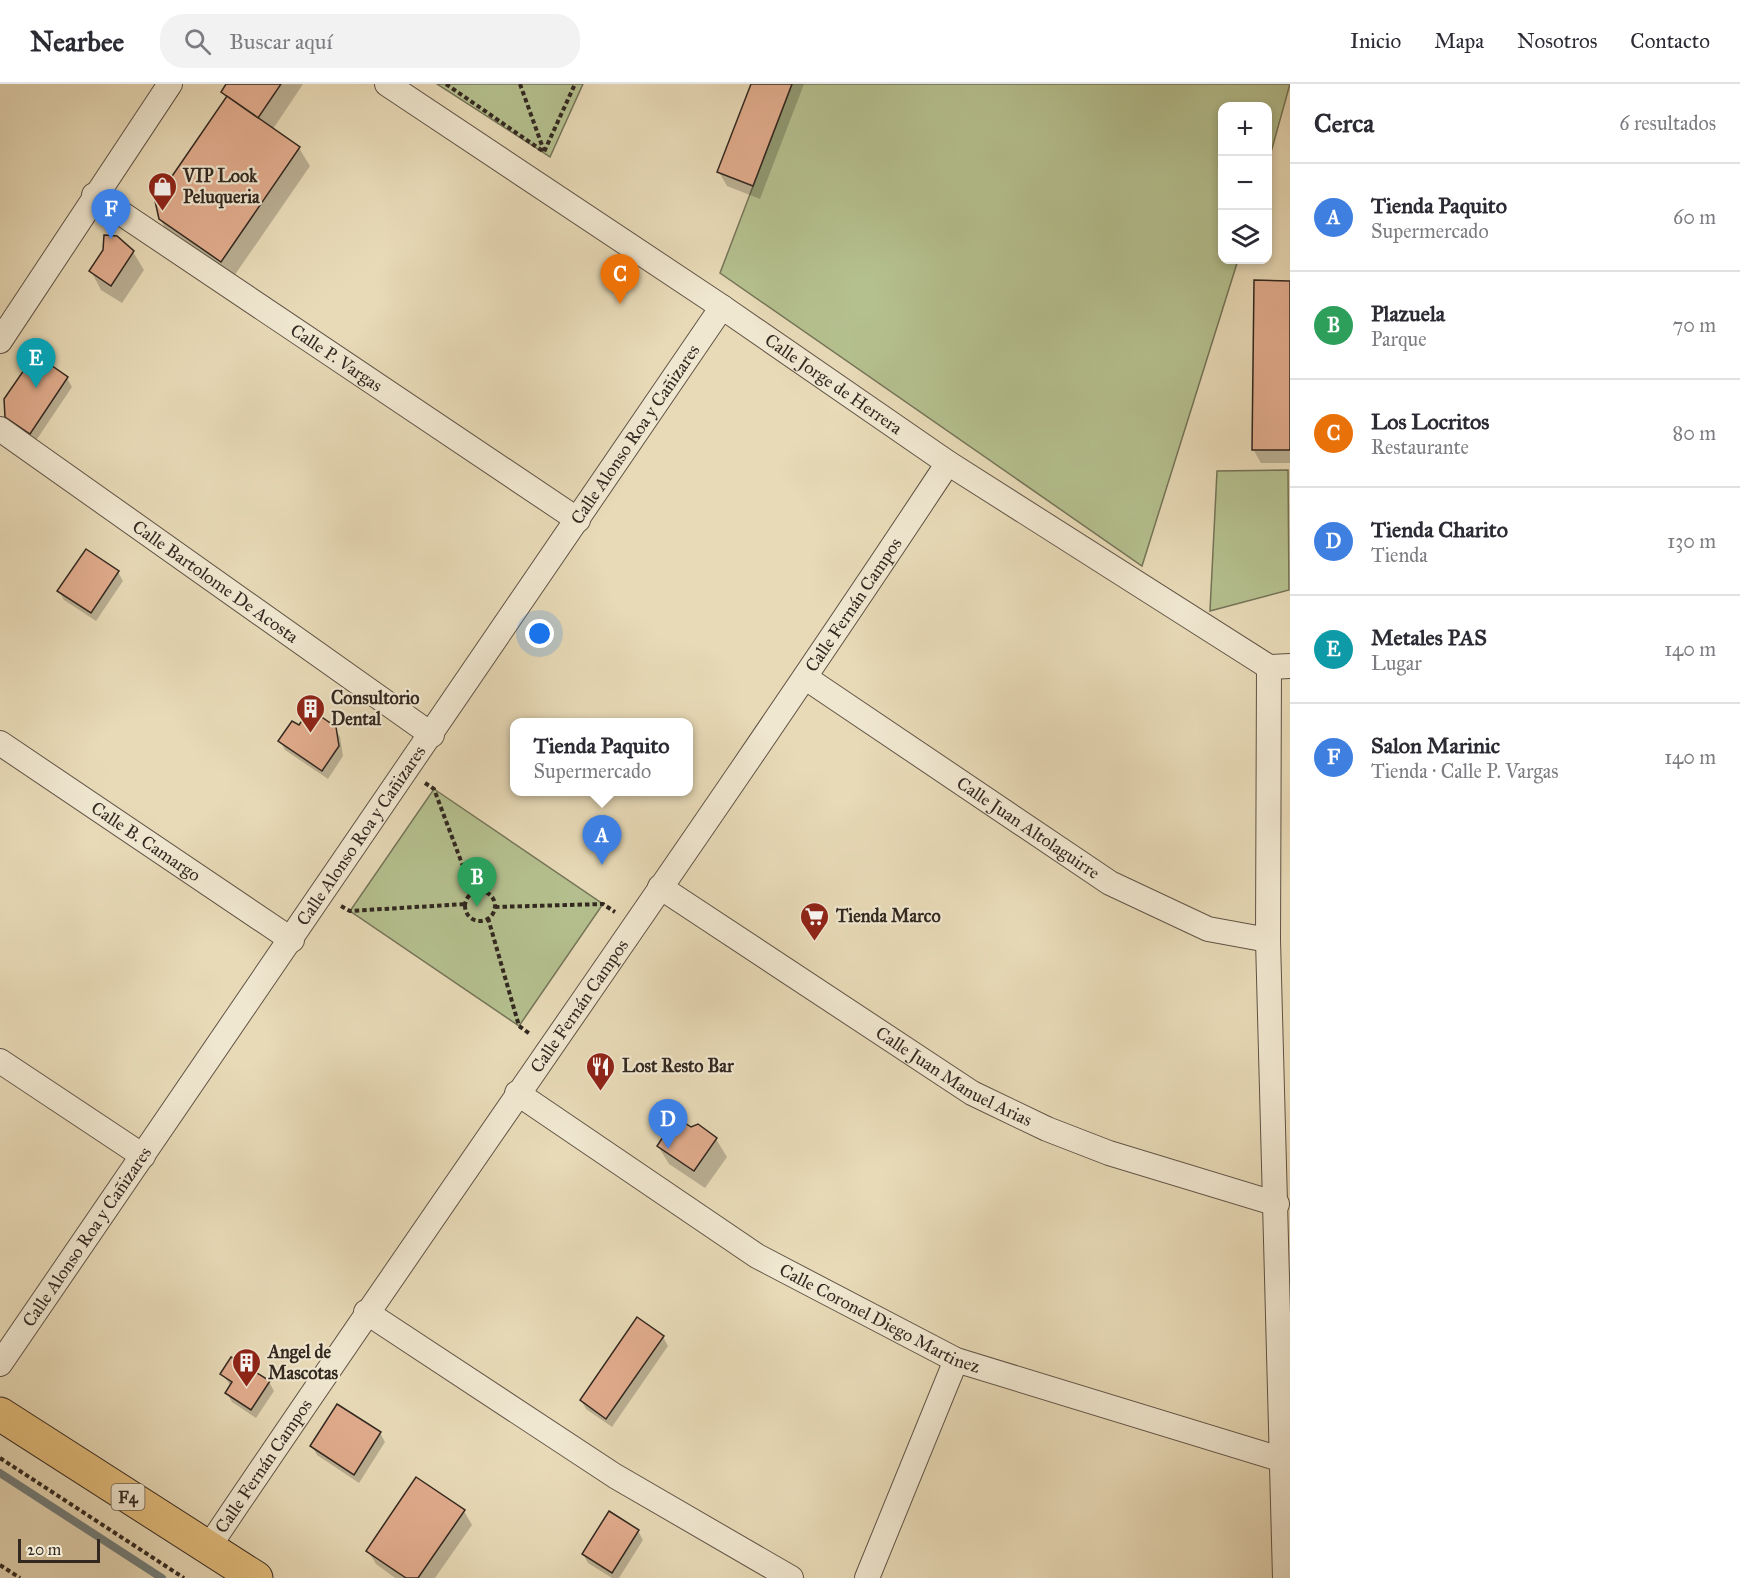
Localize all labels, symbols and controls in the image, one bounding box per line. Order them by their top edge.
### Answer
search box [160,14,580,68]
text: Nearbee [30,24,124,59]
icon: search [181,25,214,58]
text: Buscar aquí [229,28,333,55]
text: Inicio [1350,28,1401,54]
text: Mapa [1434,28,1484,54]
text: Nosotros [1517,28,1597,54]
text: Contacto [1630,28,1710,54]
map controls [1218,102,1272,264]
button: + [1218,102,1272,156]
text: Cerca [1314,107,1374,139]
text: 6 resultados [1619,111,1716,135]
button: − [1218,156,1272,210]
place label: VIP Look Peluqueria [182,165,260,209]
shop icon: VIP Look Peluqueria [146,170,178,212]
pin: F [92,190,130,239]
text: Tienda Paquito [1371,192,1507,219]
text: A [1327,205,1340,229]
text: 60 m [1673,205,1716,229]
button: layers [1218,210,1272,264]
text: Supermercado [1371,219,1489,243]
pin: C [600,254,640,304]
text: Plazuela [1371,300,1445,327]
text: B [1327,313,1340,337]
text: 70 m [1673,313,1716,337]
street label: Calle P. Vargas [286,319,387,397]
text: Parque [1371,327,1427,351]
street label: Calle Jorge de Herrera [761,329,907,439]
pin: E [16,338,56,388]
street label: Calle Alonso Roa y Cañizares [566,340,704,529]
text: Los Locritos [1371,408,1489,435]
text: C [1327,421,1340,445]
text: 80 m [1673,421,1716,445]
text: Restaurante [1371,435,1469,459]
street label: Calle Bartolome De Acosta [128,515,303,648]
text: Tienda Charito [1371,516,1508,543]
text: D [1326,529,1341,553]
text: 130 m [1667,529,1716,553]
street label: Calle Fernán Campos [800,533,906,676]
text: Tienda [1371,543,1428,567]
your location [525,619,554,648]
text: Metales PAS [1371,624,1487,651]
text: E [1326,637,1341,661]
text: 140 m [1664,637,1716,661]
text: Lugar [1371,651,1422,675]
place label: Consultorio Dental [331,687,420,730]
building icon: Consultorio Dental [294,692,326,734]
popup [510,718,693,796]
text: Tienda Paquito [534,732,669,759]
text: Salon Marinic [1371,732,1500,759]
street label: Calle Alonso Roa y Cañizares [292,741,430,930]
text: F [1327,745,1340,769]
text: 140 m [1664,745,1716,769]
text: Supermercado [534,759,651,783]
text: Tienda · Calle P. Vargas [1371,759,1559,783]
street label: Calle Juan Altolaguirre [953,772,1104,884]
street label: Calle B. Camargo [87,797,205,886]
pin: A [582,816,622,865]
pin: B [458,858,496,907]
supermarket icon: Tienda Marco [799,900,831,942]
place label: Tienda Marco [835,905,941,927]
street label: Calle Fernán Campos [526,935,633,1077]
street label: Calle Juan Manuel Arias [872,1022,1036,1131]
restaurant icon: Lost Resto Bar [585,1050,617,1092]
place label: Lost Resto Bar [622,1055,735,1077]
pin: D [648,1100,688,1149]
street label: Calle Alonso Roa y Cañizares [18,1143,156,1331]
street label: Calle Coronel Diego Martinez [776,1259,983,1378]
place label: Angel de Mascotas [267,1341,339,1384]
building icon: Angel de Mascotas [231,1346,263,1388]
street label: Calle Fernán Campos [210,1395,317,1537]
road number: F4 [112,1484,144,1510]
scale bar [18,1536,100,1564]
text: 20 m [27,1540,61,1559]

